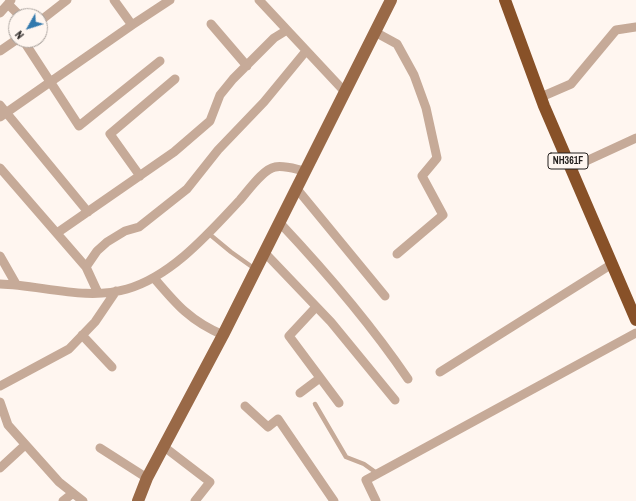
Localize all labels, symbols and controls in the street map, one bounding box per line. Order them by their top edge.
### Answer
north arrow [8,8,48,48]
text: N [12,28,27,42]
road number: NH361F [548,153,588,169]

